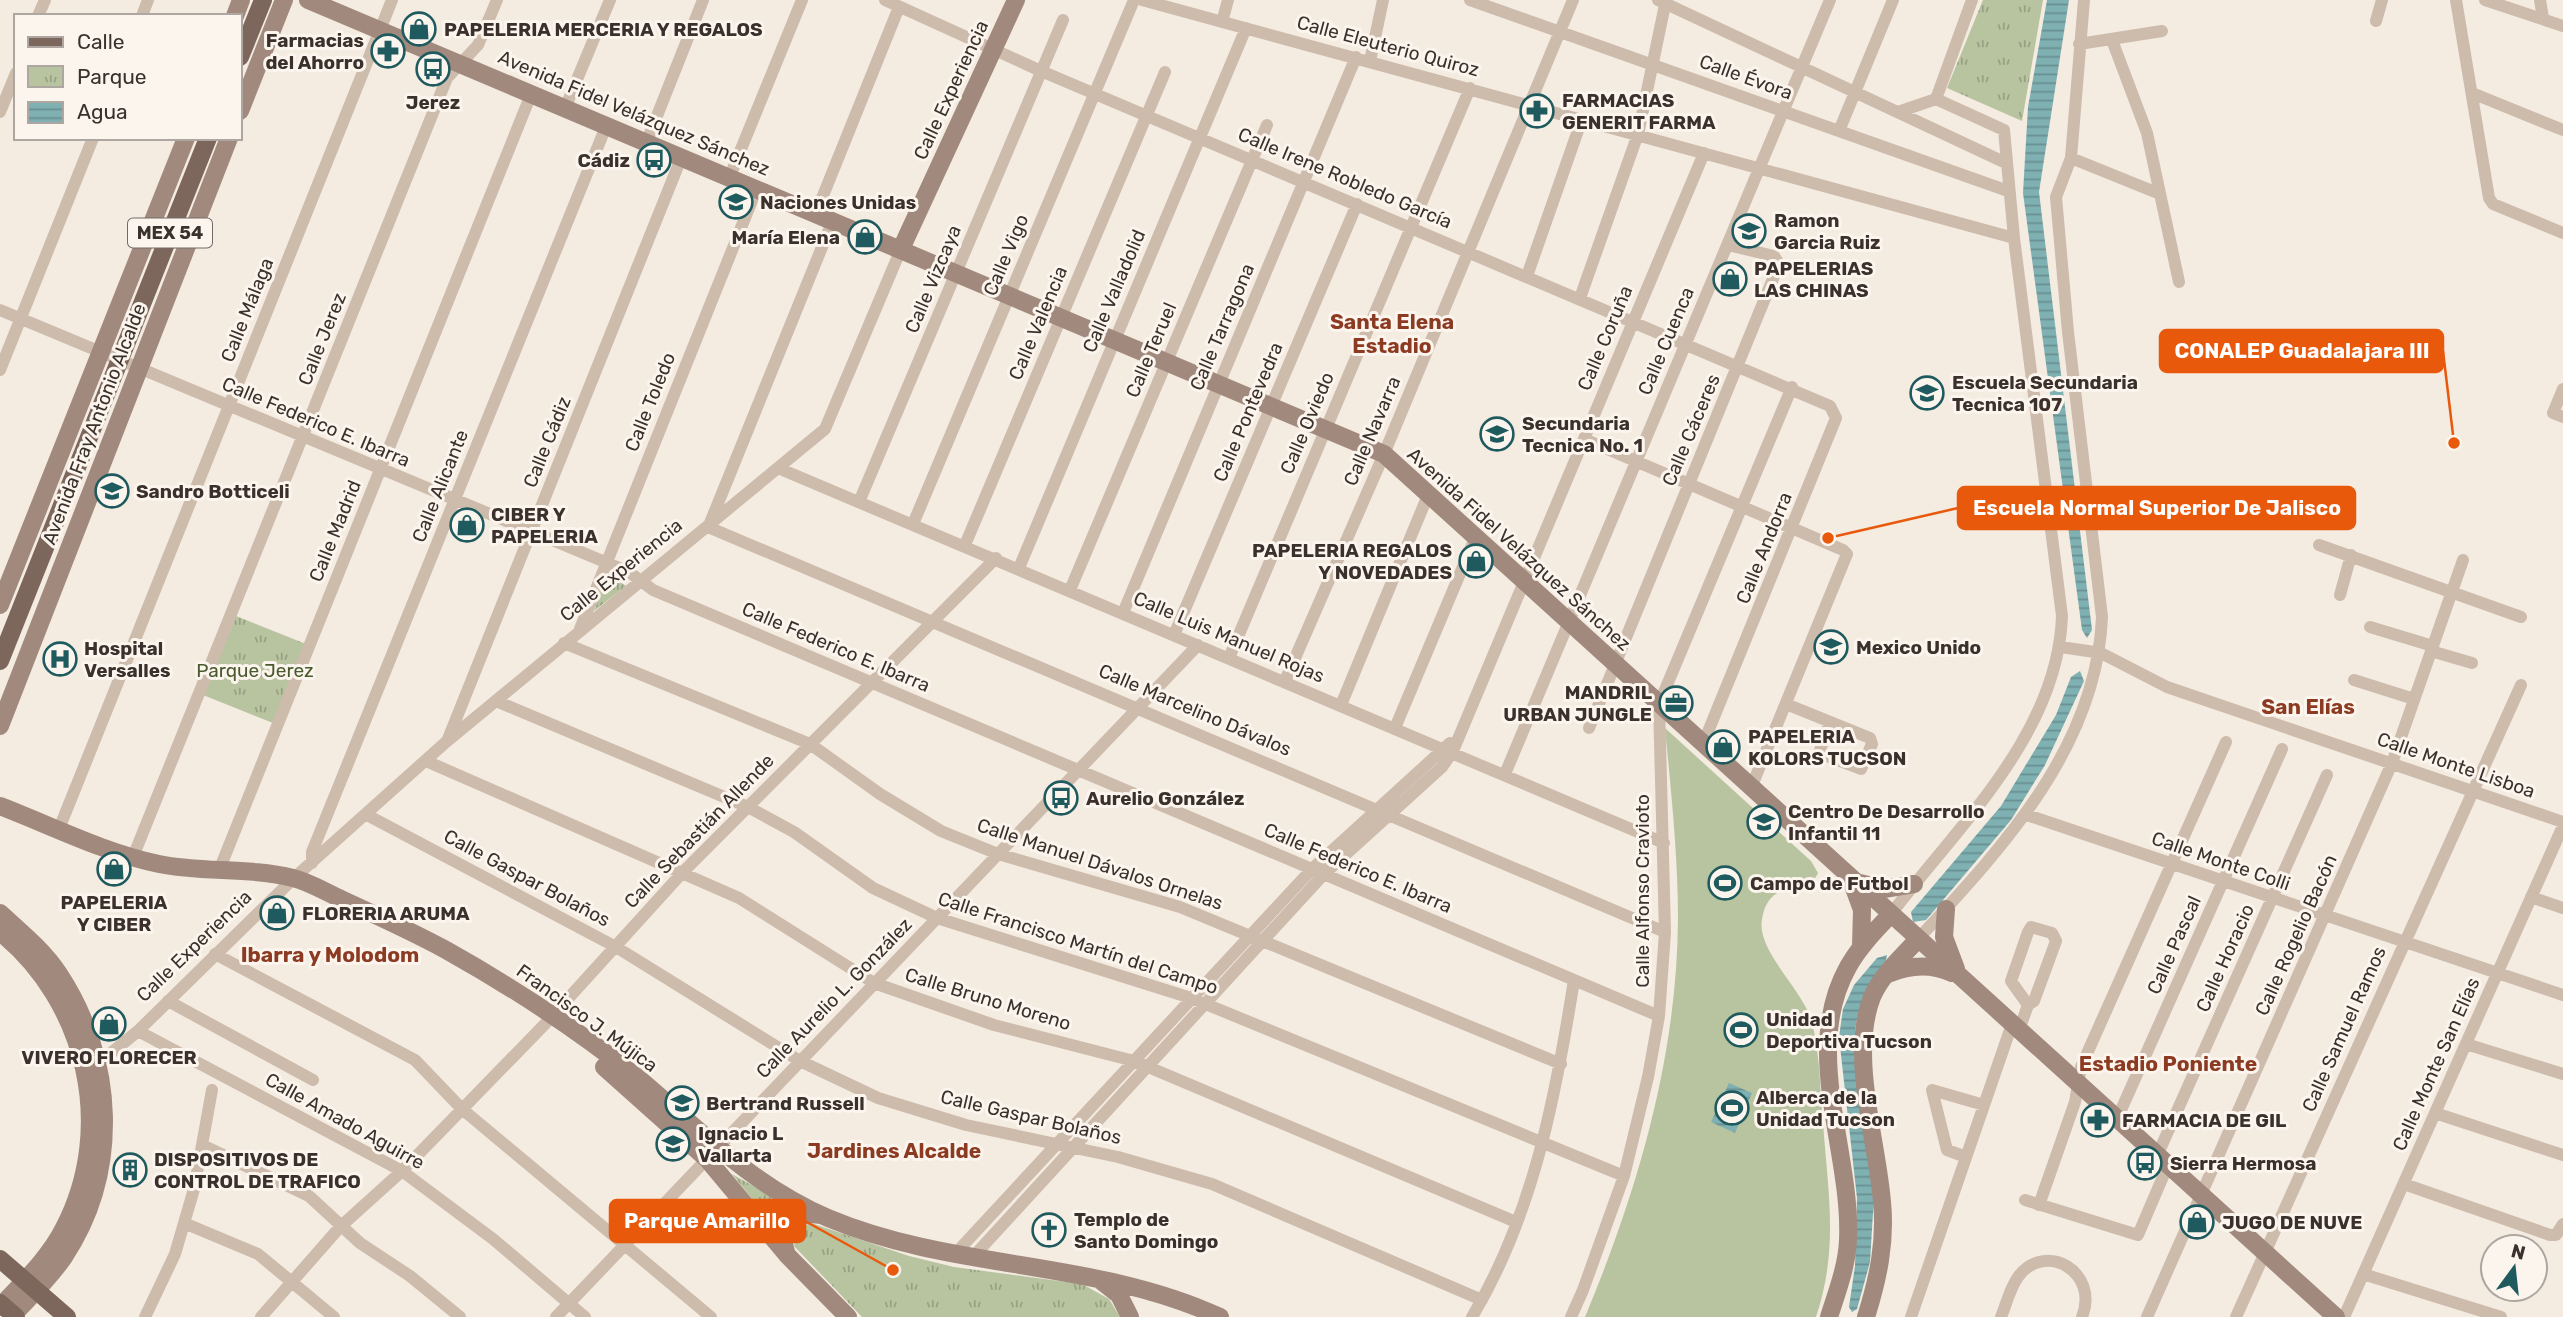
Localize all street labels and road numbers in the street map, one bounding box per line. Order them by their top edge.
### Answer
street label: Calle Eleuterio Quiroz [1294,11,1482,81]
street label: Calle Experiencia [909,17,993,163]
street label: Avenida Fidel Velázquez Sánchez [495,45,773,181]
street label: Calle Évora [1696,50,1796,104]
street label: Calle Irene Robledo García [1235,122,1455,234]
street label: Calle Vigo [979,211,1033,299]
road number: MEX 54 [128,218,212,247]
street label: Calle Vizcaya [900,222,966,336]
street label: Calle Valladolid [1078,226,1150,356]
street label: Calle Málaga [216,255,278,365]
street label: Calle Tarragona [1185,260,1259,394]
street label: Calle Valencia [1004,263,1072,383]
street label: Calle Coruña [1573,282,1637,394]
street label: Calle Cuenca [1633,284,1699,398]
street label: Calle Jerez [293,289,351,389]
street label: Calle Teruel [1121,299,1181,401]
street label: Avenida Fray Antonio Alcalde [37,300,151,548]
street label: Calle Pontevedra [1208,339,1288,485]
street label: Calle Toledo [620,349,680,455]
street label: Calle Oviedo [1275,369,1339,477]
street label: Calle Cáceres [1657,371,1725,489]
street label: Calle Federico E. Ibarra [219,372,413,472]
street label: Calle Navarra [1339,373,1405,489]
street label: Calle Cádiz [518,393,576,491]
street label: Calle Alicante [407,426,473,546]
street label: Avenida Fidel Velázquez Sánchez [1403,443,1635,655]
street label: Calle Madrid [304,477,366,585]
street label: Calle Andorra [1731,489,1797,607]
street label: Calle Experiencia [555,514,687,626]
street label: Calle Luis Manuel Rojas [1130,586,1328,688]
street label: Calle Federico E. Ibarra [739,597,933,697]
street label: Calle Marcelino Dávalos [1095,659,1295,761]
street label: Calle Monte Lisboa [2374,727,2538,803]
street label: Calle Sebastián Allende [619,749,779,913]
street label: Calle Alfonso Cravioto [1631,794,1654,988]
street label: Calle Manuel Dávalos Ornelas [974,813,1226,915]
street label: Calle Federico E. Ibarra [1261,818,1455,918]
street label: Calle Gaspar Bolaños [440,824,614,932]
street label: Calle Monte Colli [2149,826,2293,896]
street label: Calle Rogelio Bacón [2250,851,2342,1019]
street label: Calle Experiencia [132,885,256,1007]
street label: Calle Francisco Martín del Campo [935,887,1221,999]
street label: Calle Pascal [2142,892,2206,998]
street label: Calle Horacio [2191,900,2259,1016]
street label: Calle Aurelio L. González [751,913,917,1083]
street label: Calle Samuel Ramos [2297,943,2391,1115]
street label: Francisco J. Mújica [512,959,662,1077]
street label: Calle Bruno Moreno [902,963,1074,1035]
street label: Calle Monte San Elías [2387,974,2485,1154]
street label: Calle Amado Aguirre [261,1068,429,1174]
street label: Calle Gaspar Bolaños [938,1085,1124,1149]

